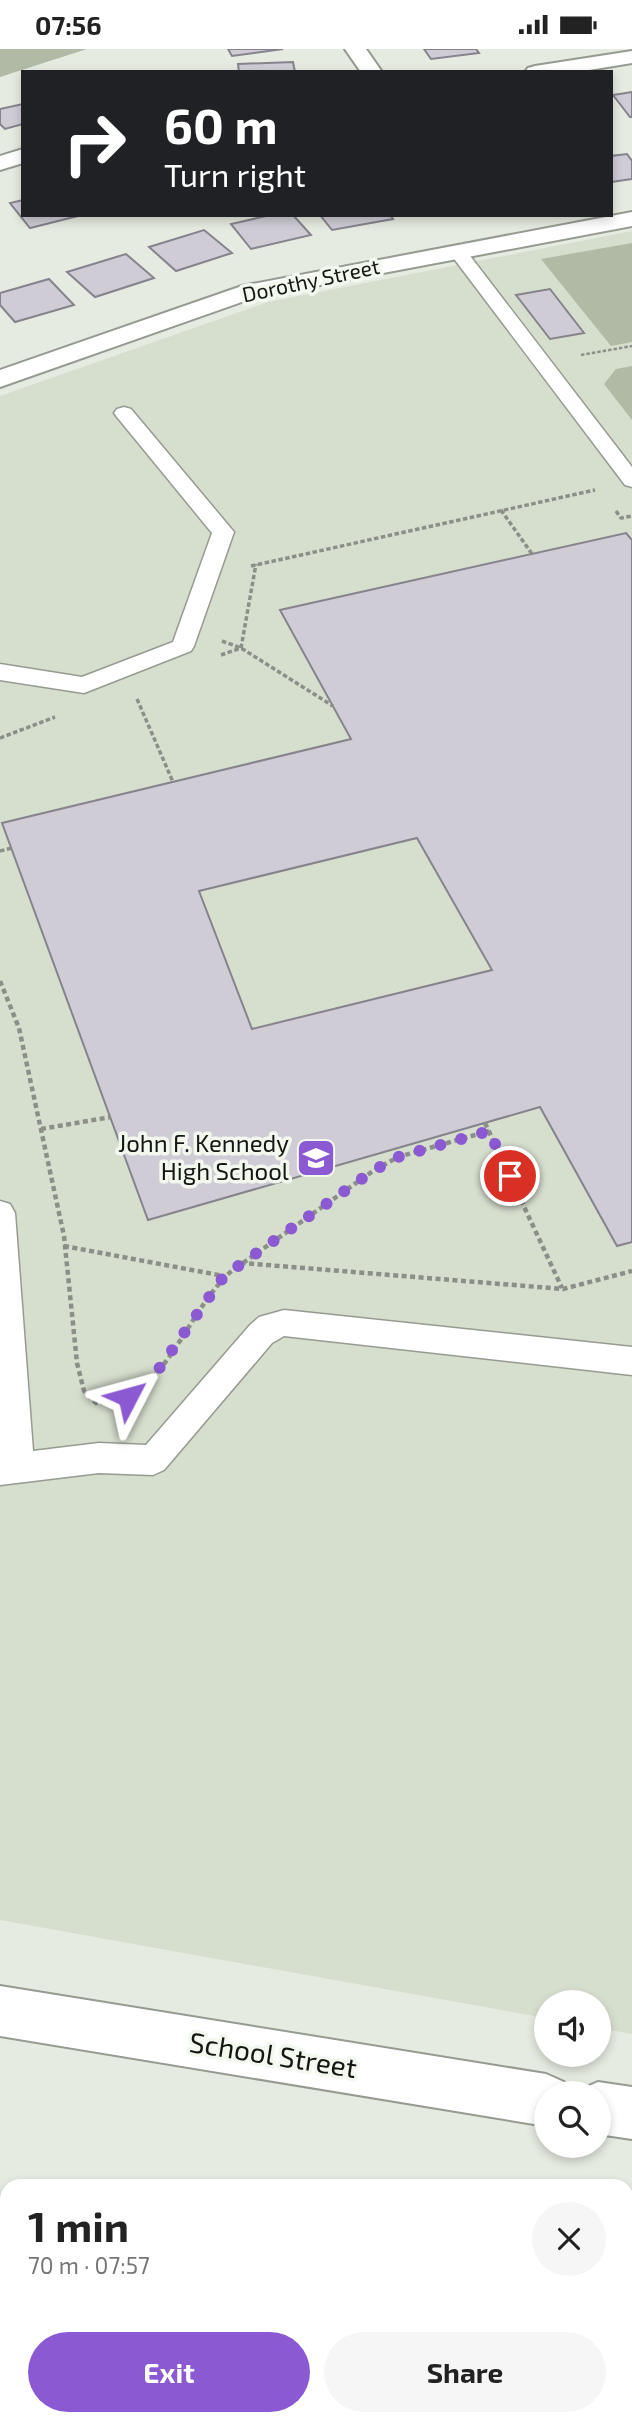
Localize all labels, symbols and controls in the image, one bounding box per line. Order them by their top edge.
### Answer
text: 07:56 [35,9,102,40]
text: 60 m [164,95,278,154]
icon: right [49,98,140,189]
text: Turn right [164,155,306,193]
street label: Dorothy Street [240,253,382,306]
place label: John F. Kennedy High School [118,1128,289,1185]
school or university icon: John F. Kennedy High School [295,1137,337,1179]
pin [480,1146,540,1206]
icon: arrive [491,1157,529,1195]
position arrow [91,1360,165,1434]
map controls [534,1990,611,2158]
button: sound [534,1990,611,2067]
street label: School Street [187,2024,359,2084]
button: search [534,2081,611,2158]
text: 1 min [28,2200,129,2250]
button: close [532,2202,606,2276]
text: 70 m · 07:57 [28,2251,150,2279]
button: Exit [28,2332,310,2412]
button: Share [324,2332,606,2412]

